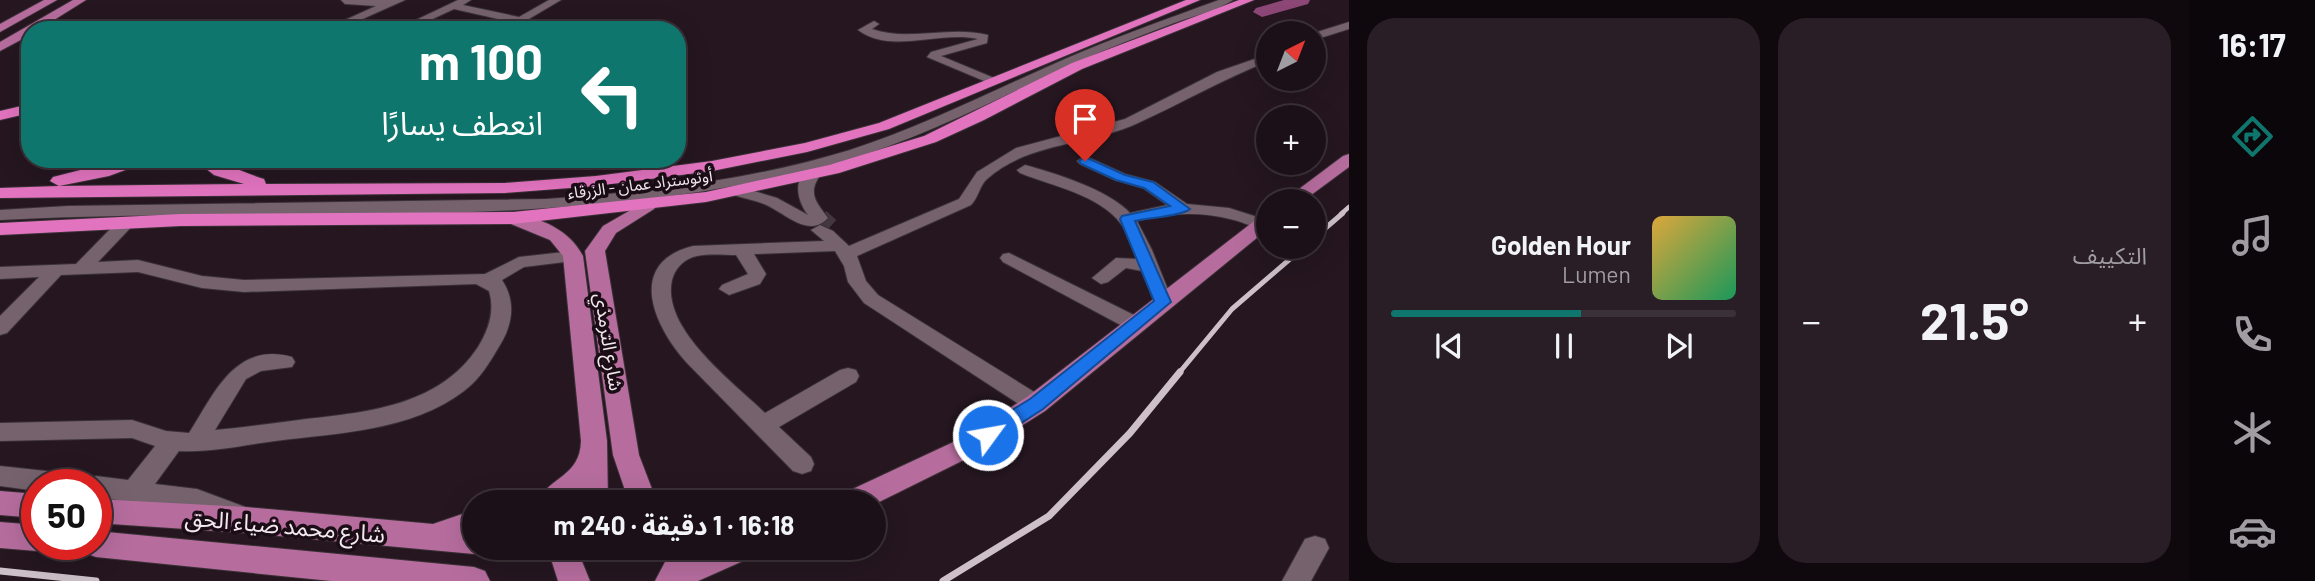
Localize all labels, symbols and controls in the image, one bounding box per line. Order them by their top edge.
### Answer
north arrow [1256,21,1326,91]
map controls [1256,21,1326,259]
text: 16:17 [2218,25,2286,63]
text: 100 m [419,31,543,90]
icon: left [567,49,658,140]
pin [1055,89,1115,161]
icon: arrive [1066,100,1104,138]
text: انعطف يسارًا [381,103,543,141]
button: + [1256,105,1326,175]
icon: directions [2228,112,2277,161]
street label: أوتوستراد عمان - الزرقاء [566,165,714,203]
button: − [1256,189,1326,259]
icon: music [2228,211,2277,260]
text: Golden Hour [1491,229,1631,260]
text: التكييف [2073,241,2147,269]
text: Lumen [1562,260,1631,288]
text: 21.5° [1920,288,2029,350]
street label: شارع الترمذي [586,291,629,393]
text: − [1802,297,1821,343]
text: + [2128,297,2147,343]
icon: phone [2228,310,2277,359]
icon: previous [1430,327,1468,365]
icon: pause [1545,327,1583,365]
icon: next [1660,327,1698,365]
position arrow [951,398,1025,472]
icon: climate [2228,408,2277,457]
speed limit sign: 50 [21,469,112,560]
street label: شارع محمد ضياء الحق [183,502,386,552]
icon: car [2228,507,2277,556]
text: 16:18 · 1 دقيقة · 240 m [554,509,794,540]

